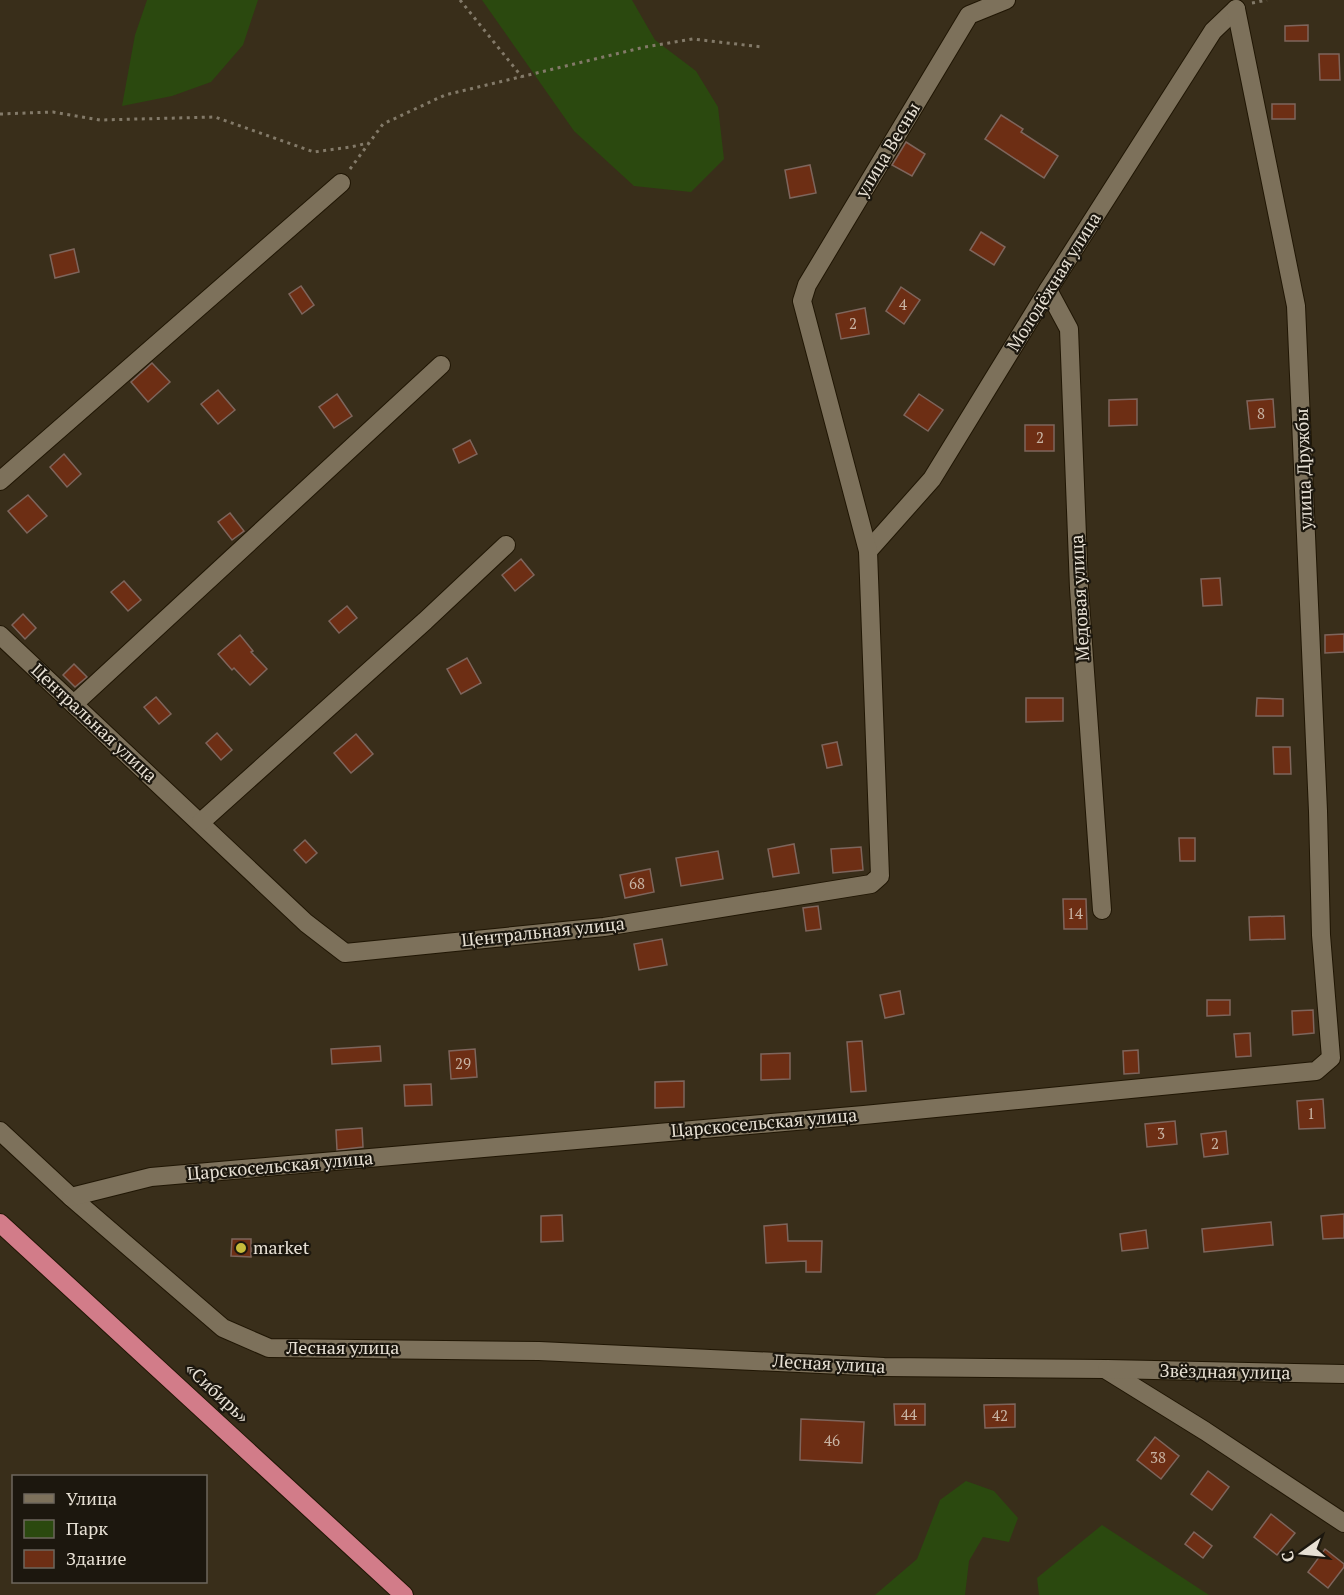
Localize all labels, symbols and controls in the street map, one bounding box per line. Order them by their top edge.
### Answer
street label: улица Весны [849,97,925,202]
street label: Молодёжная улица [1001,207,1106,356]
house number: 4 [899,294,907,314]
house number: 2 [849,313,857,333]
house number: 8 [1257,403,1265,423]
street label: улица Дружбы [1289,408,1317,531]
house number: 2 [1036,427,1044,447]
street label: Медовая улица [1064,534,1094,662]
street label: Центральная улица [27,658,163,787]
house number: 68 [629,873,645,893]
house number: 14 [1067,903,1083,923]
street label: Центральная улица [460,910,626,952]
house number: 29 [455,1053,471,1073]
street label: Царскосельская улица [670,1102,858,1142]
house number: 1 [1307,1103,1315,1123]
house number: 3 [1157,1123,1165,1143]
house number: 2 [1211,1133,1219,1153]
street label: Царскосельская улица [186,1145,374,1185]
place label: market [253,1235,310,1259]
marker: market [234,1241,248,1255]
street label: Лесная улица [286,1335,399,1359]
street label: Лесная улица [771,1348,886,1378]
street label: «Сибирь» [180,1356,255,1429]
street label: Звёздная улица [1159,1358,1291,1384]
house number: 44 [901,1404,917,1424]
house number: 42 [992,1405,1008,1425]
house number: 46 [824,1430,840,1450]
house number: 38 [1150,1447,1166,1467]
legend [12,1475,207,1583]
text: Улица [66,1486,117,1510]
text: Парк [66,1516,108,1540]
north arrow [1272,1523,1332,1583]
text: Здание [66,1546,126,1570]
text: С [1276,1549,1299,1565]

